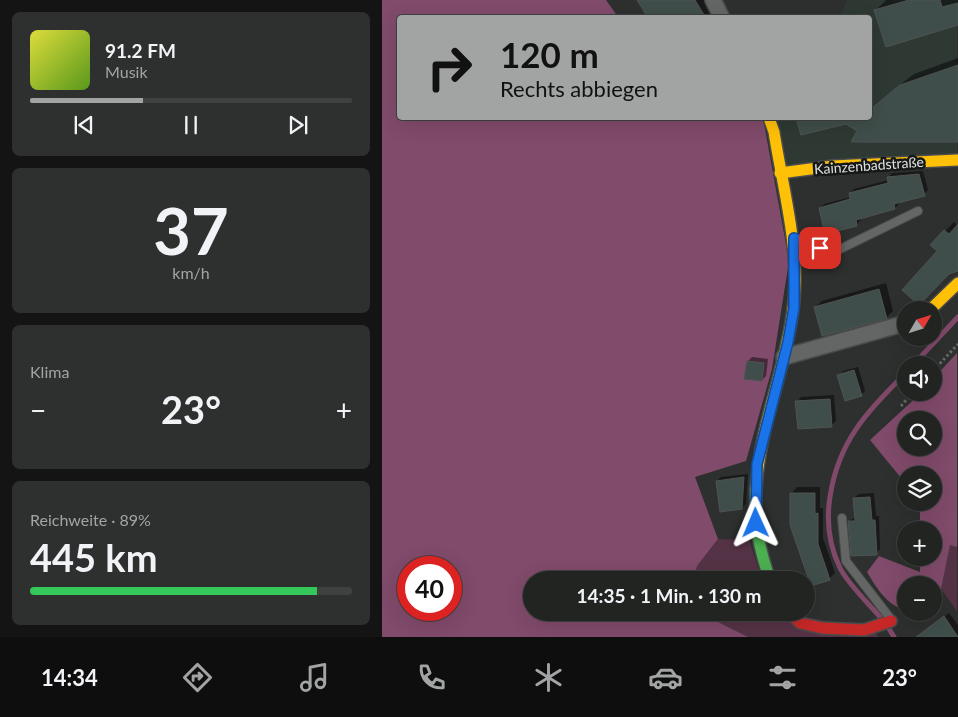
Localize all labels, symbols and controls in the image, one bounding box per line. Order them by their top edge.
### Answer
text: 120 m [500,33,599,75]
icon: right [417,35,482,100]
text: 91.2 FM [105,39,176,62]
text: Musik [105,62,148,81]
text: Rechts abbiegen [500,75,658,102]
icon: previous [70,111,98,139]
icon: pause [177,111,205,139]
icon: next [284,111,312,139]
street label: Kainzenbadstraße [814,153,924,177]
text: 37 [153,191,229,269]
pin [799,227,841,269]
icon: arrive [806,234,834,262]
text: km/h [172,263,210,282]
north arrow [897,301,942,346]
map controls [897,301,942,621]
button: sound [897,356,942,401]
text: Klima [30,362,69,381]
text: 23° [161,386,221,432]
text: − [30,393,46,427]
text: + [336,393,352,427]
button: search [897,411,942,456]
button: layers [897,466,942,511]
position arrow [729,496,781,548]
text: Reichweite · 89% [30,510,151,529]
button: + [897,521,942,566]
text: 445 km [30,534,158,580]
speed limit sign: 40 [397,556,462,621]
button: − [897,576,942,621]
text: 14:35 · 1 Min. · 130 m [577,584,761,607]
icon: directions [180,660,215,695]
icon: music [297,660,332,695]
icon: phone [414,660,449,695]
icon: climate [531,660,566,695]
icon: car [648,660,683,695]
icon: filters [765,660,800,695]
text: 14:34 [41,664,98,691]
text: 23° [882,664,917,691]

